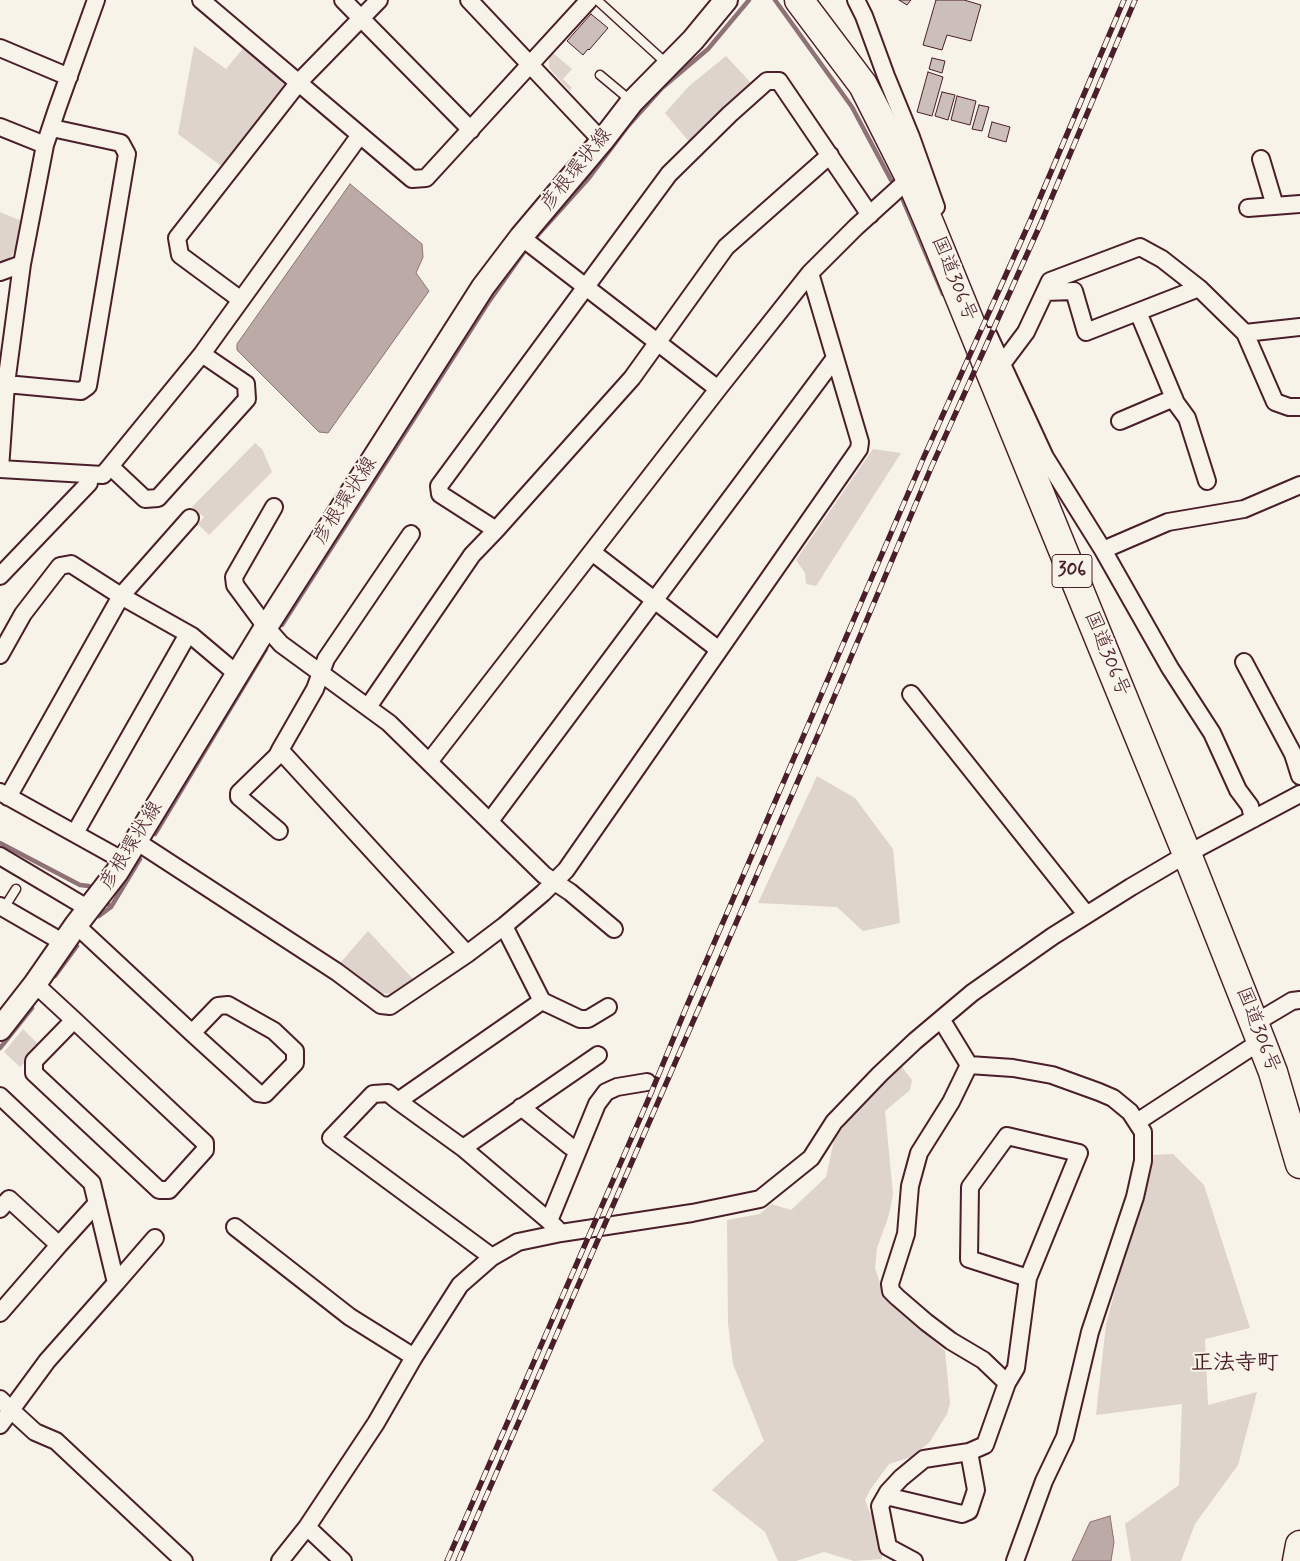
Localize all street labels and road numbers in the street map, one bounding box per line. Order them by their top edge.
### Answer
street label: 彦根環状線 [536,124,618,216]
street label: 国道306号 [925,233,981,325]
street label: 彦根環状線 [309,453,383,549]
road number: 306 [1052,554,1092,588]
street label: 国道306号 [1078,608,1134,700]
street label: 彦根環状線 [95,797,169,895]
street label: 国道306号 [1230,984,1284,1076]

